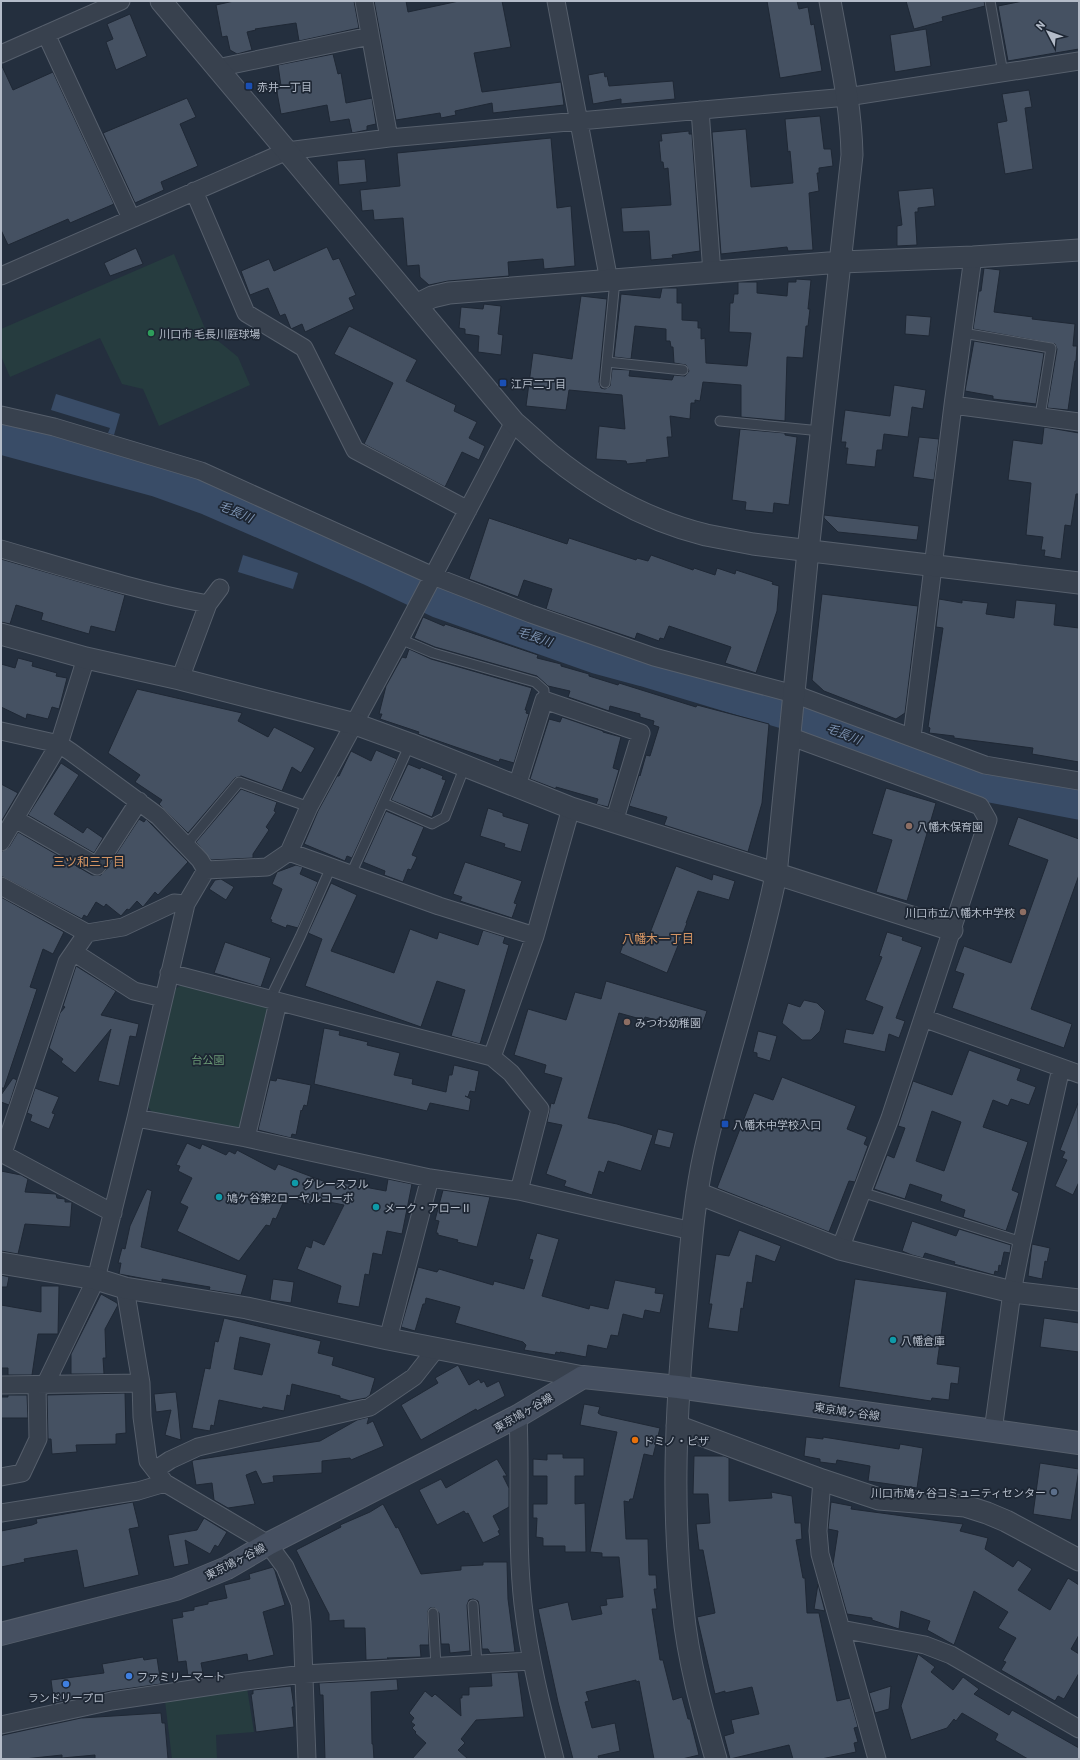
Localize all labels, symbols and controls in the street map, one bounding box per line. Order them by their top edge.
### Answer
north arrow [1028,12,1068,52]
text: N [1033,18,1047,32]
place label: 赤井一丁目 [257,80,312,93]
marker: 赤井一丁目 [244,81,254,91]
place label: 川口市 毛長川庭球場 [159,327,260,340]
marker: 川口市 毛長川庭球場 [146,328,156,338]
place label: 江戸二丁目 [511,377,566,390]
marker: 江戸二丁目 [498,378,508,388]
water label: 毛長川 [217,498,257,525]
water label: 毛長川 [516,624,556,649]
water label: 毛長川 [825,720,865,747]
place label: 八幡木保育園 [917,820,983,833]
marker: 八幡木保育園 [904,821,914,831]
district label: 三ツ和三丁目 [53,854,125,868]
place label: 川口市立八幡木中学校 [905,906,1015,919]
marker: 川口市立八幡木中学校 [1018,907,1028,917]
district label: 八幡木一丁目 [622,931,694,945]
place label: みつわ幼稚園 [635,1016,701,1029]
marker: みつわ幼稚園 [622,1017,632,1027]
park label: 台公園 [192,1053,225,1066]
place label: 八幡木中学校入口 [733,1118,821,1131]
marker: 八幡木中学校入口 [720,1119,730,1129]
place label: グレースフル [303,1177,368,1190]
marker: グレースフル [290,1178,300,1188]
place label: 鳩ケ谷第2ローヤルコーポ [227,1191,354,1204]
marker: 鳩ケ谷第2ローヤルコーポ [214,1192,224,1202]
place label: メーク・アローⅡ [384,1201,472,1214]
marker: メーク・アローⅡ [371,1202,381,1212]
place label: 八幡倉庫 [901,1334,945,1347]
marker: 八幡倉庫 [888,1335,898,1345]
street label: 東京鳩ヶ谷線 [491,1390,555,1434]
street label: 東京鳩ヶ谷線 [813,1400,881,1422]
place label: ドミノ・ピザ [643,1434,709,1447]
marker: ドミノ・ピザ [630,1435,640,1445]
place label: 川口市鳩ヶ谷コミュニティセンター [871,1486,1046,1499]
marker: 川口市鳩ヶ谷コミュニティセンター [1049,1487,1059,1497]
street label: 東京鳩ヶ谷線 [203,1540,267,1582]
place label: ファミリーマート [137,1670,225,1683]
marker: ファミリーマート [124,1671,134,1681]
marker: ランドリープロ [61,1679,71,1689]
place label: ランドリープロ [28,1691,104,1704]

